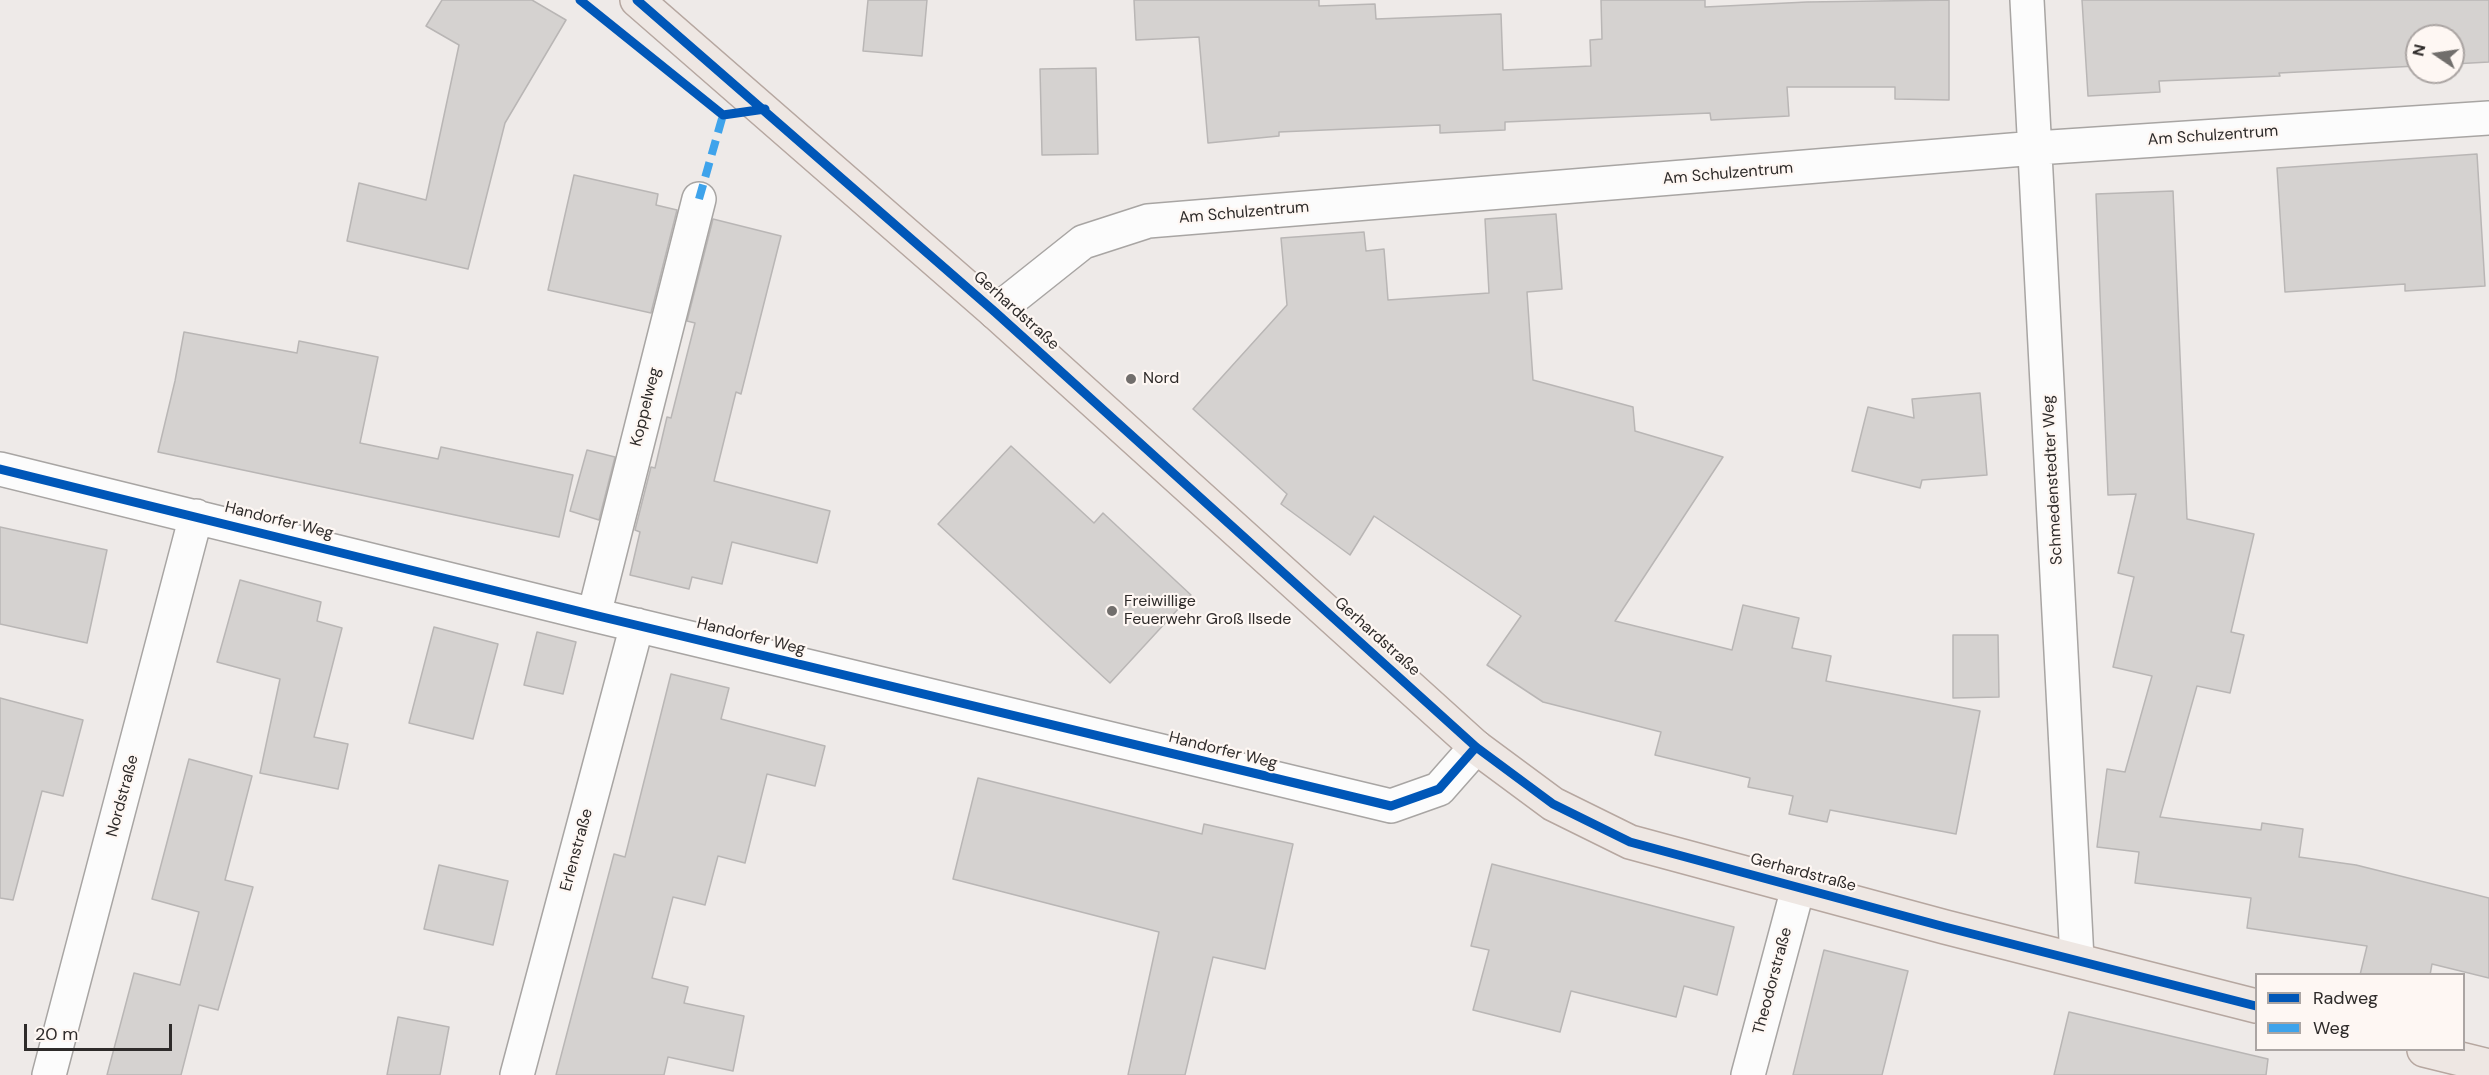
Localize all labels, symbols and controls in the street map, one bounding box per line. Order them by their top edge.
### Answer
north arrow [2405,24,2465,84]
text: N [2407,42,2430,58]
street label: Am Schulzentrum [2147,122,2279,150]
street label: Am Schulzentrum [1662,159,1794,189]
street label: Am Schulzentrum [1178,198,1310,228]
street label: Gerhardstraße [969,267,1063,355]
street label: Koppelweg [627,365,665,449]
place label: Nord [1143,369,1179,389]
marker: Nord [1124,372,1138,386]
street label: Schmedenstedter Weg [2039,395,2067,565]
street label: Handorfer Weg [223,498,335,544]
place label: Freiwillige Feuerwehr Groß Ilsede [1124,592,1291,630]
street label: Gerhardstraße [1330,593,1424,681]
marker: Freiwillige Feuerwehr Groß Ilsede [1105,604,1119,618]
street label: Handorfer Weg [695,614,807,660]
street label: Handorfer Weg [1167,728,1279,774]
street label: Nordstraße [103,753,143,839]
street label: Erlenstraße [557,807,597,893]
street label: Gerhardstraße [1748,850,1858,896]
street label: Theodorstraße [1749,925,1797,1037]
legend [2255,973,2465,1051]
text: Radweg [2313,986,2378,1010]
scale bar [27,1012,176,1050]
text: Weg [2313,1016,2350,1040]
text: 20 m [35,1022,78,1046]

